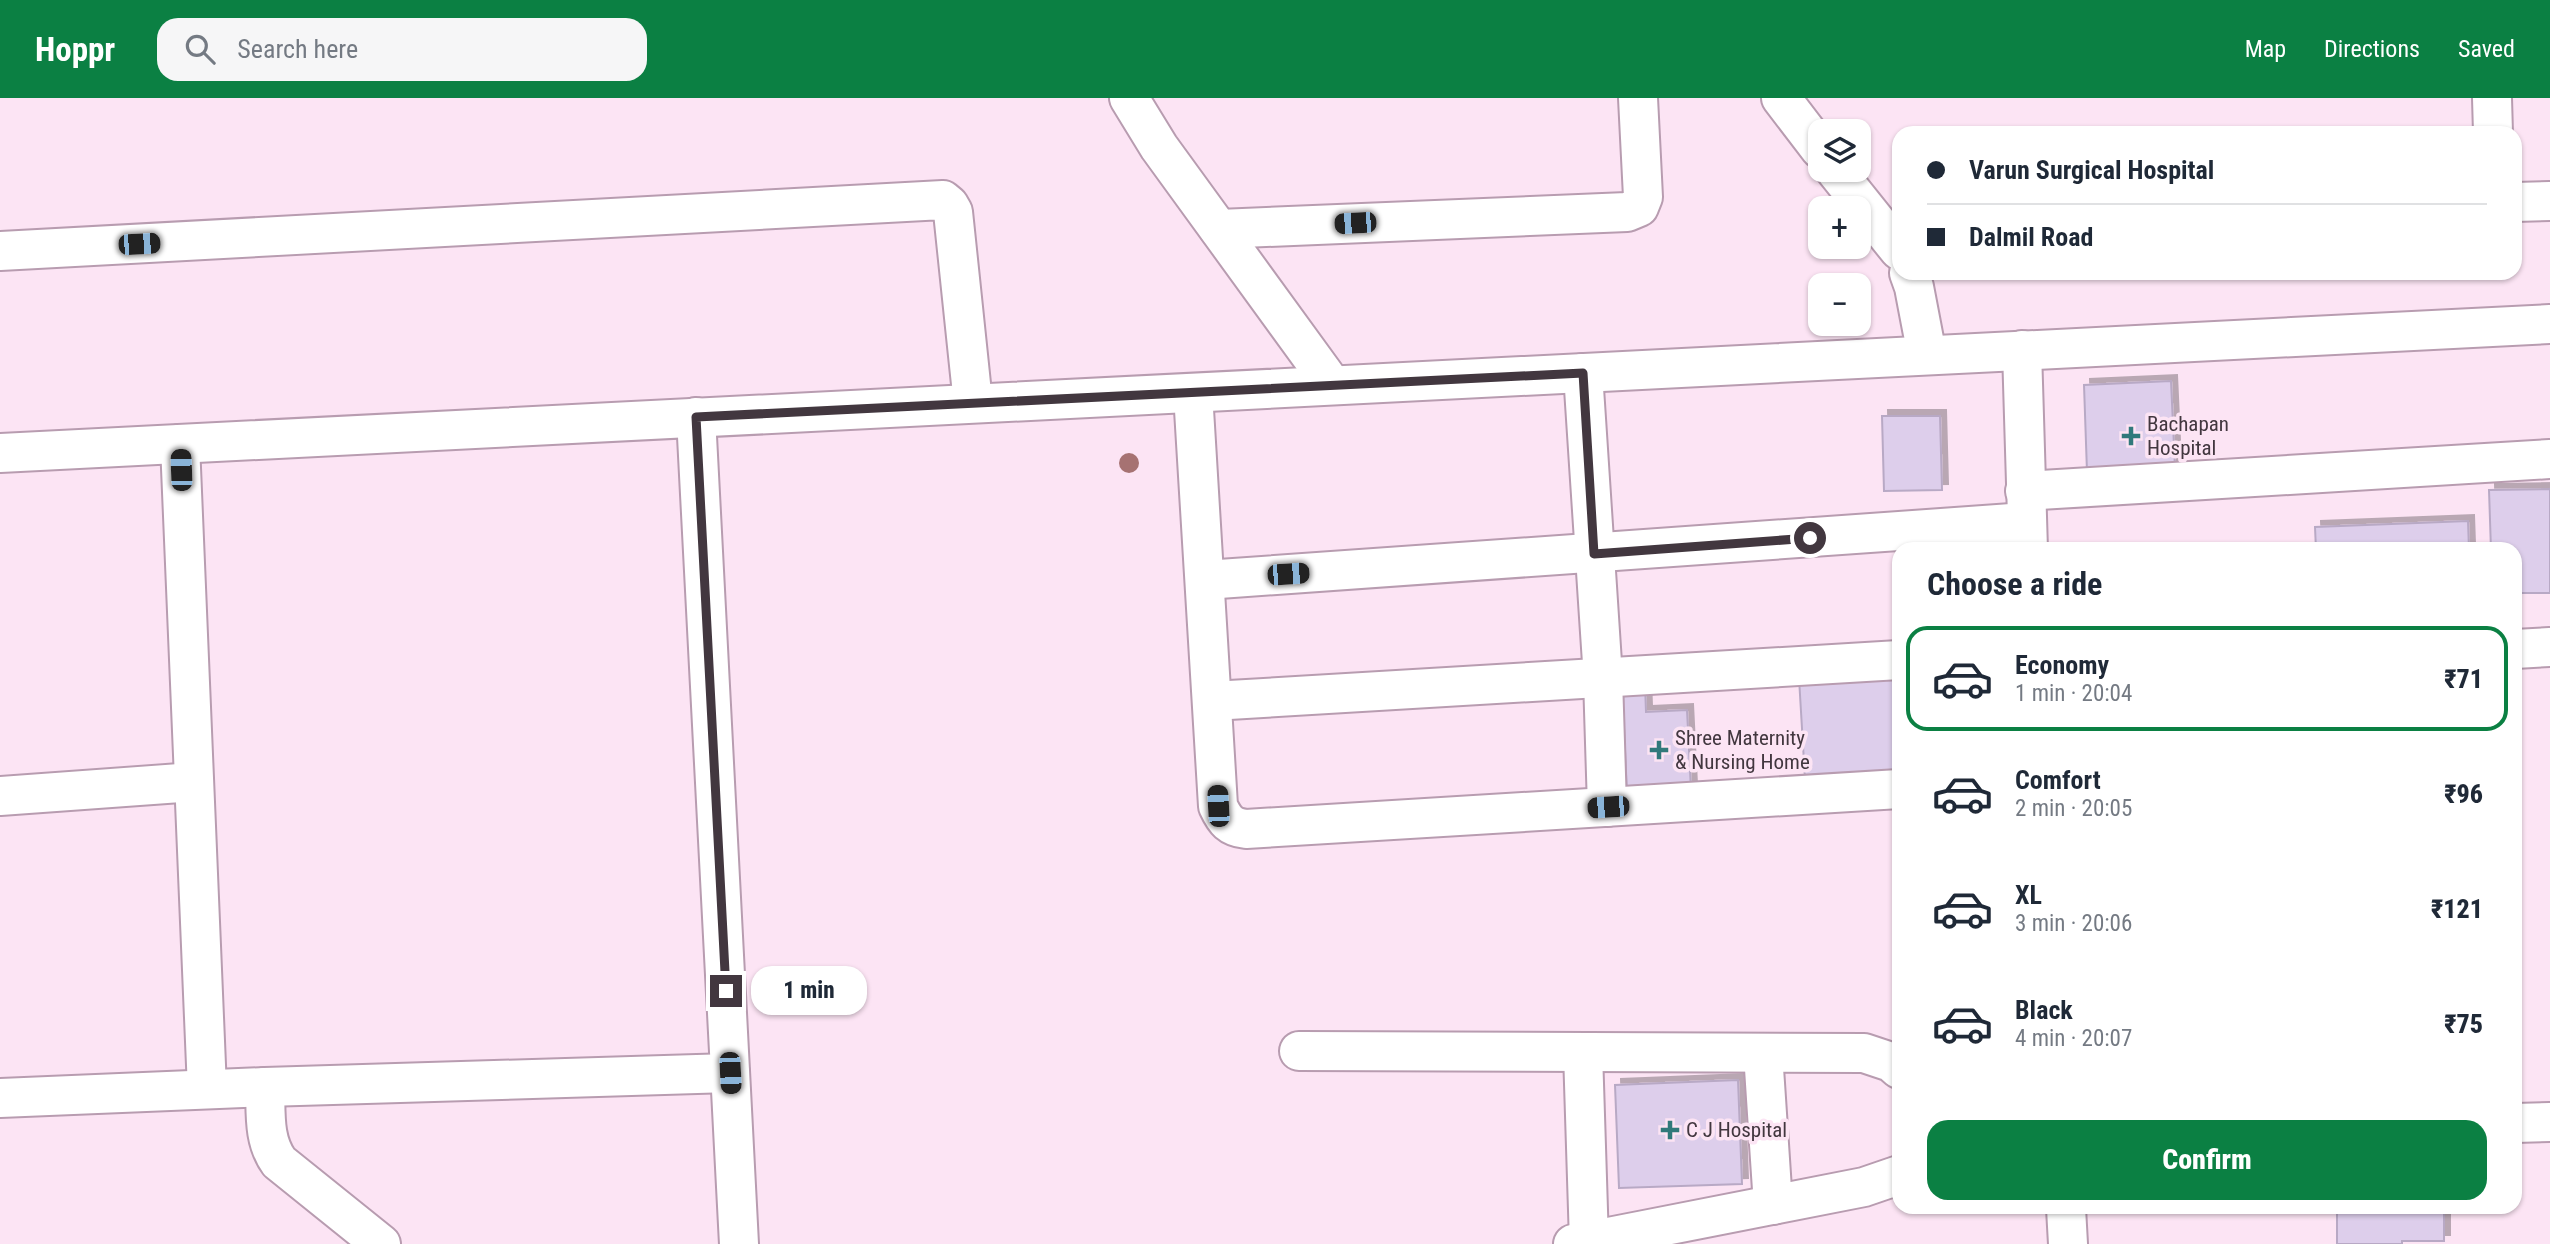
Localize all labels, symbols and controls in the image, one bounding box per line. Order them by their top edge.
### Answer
search box [157,18,647,81]
text: Hoppr [35,30,115,69]
icon: search [181,30,219,68]
text: Search here [237,34,358,64]
text: Map [2245,35,2286,63]
text: Directions [2324,35,2420,63]
text: Saved [2458,35,2515,63]
map controls [1808,119,1871,336]
button: layers [1808,119,1871,182]
text: Varun Surgical Hospital [1969,155,2214,185]
button: + [1808,196,1871,259]
car [1334,211,1377,235]
text: Dalmil Road [1969,222,2093,252]
car [118,232,161,256]
button: − [1808,273,1871,336]
place label: Bachapan Hospital [2147,412,2229,460]
marker: Bachapan Hospital [2121,426,2141,446]
car [170,449,193,491]
route start [1794,522,1826,554]
car [1267,562,1310,586]
text: Choose a ride [1927,565,2102,603]
icon: car [1931,647,1994,710]
text: Economy [2015,650,2109,680]
text: ₹71 [2444,664,2483,694]
text: 1 min · 20:04 [2015,680,2132,707]
place label: Shree Maternity & Nursing Home [1675,726,1810,774]
marker: Shree Maternity & Nursing Home [1649,740,1669,760]
icon: car [1931,762,1994,825]
text: Comfort [2015,765,2101,795]
text: ₹96 [2444,779,2483,809]
car [1207,784,1230,828]
car [1587,795,1630,819]
text: 2 min · 20:05 [2015,795,2132,822]
icon: car [1931,877,1994,940]
text: XL [2015,880,2042,910]
text: ₹121 [2431,894,2483,924]
text: 3 min · 20:06 [2015,910,2132,937]
callout: 1 min [750,966,866,1015]
route end [710,975,742,1007]
text: 1 min [783,977,835,1004]
icon: car [1931,992,1994,1055]
text: Black [2015,995,2073,1025]
text: ₹75 [2444,1009,2483,1039]
text: 4 min · 20:07 [2015,1025,2132,1052]
car [719,1051,742,1095]
place label: C J Hospital [1686,1118,1787,1142]
marker: C J Hospital [1660,1120,1680,1140]
button: Confirm [1927,1120,2487,1200]

